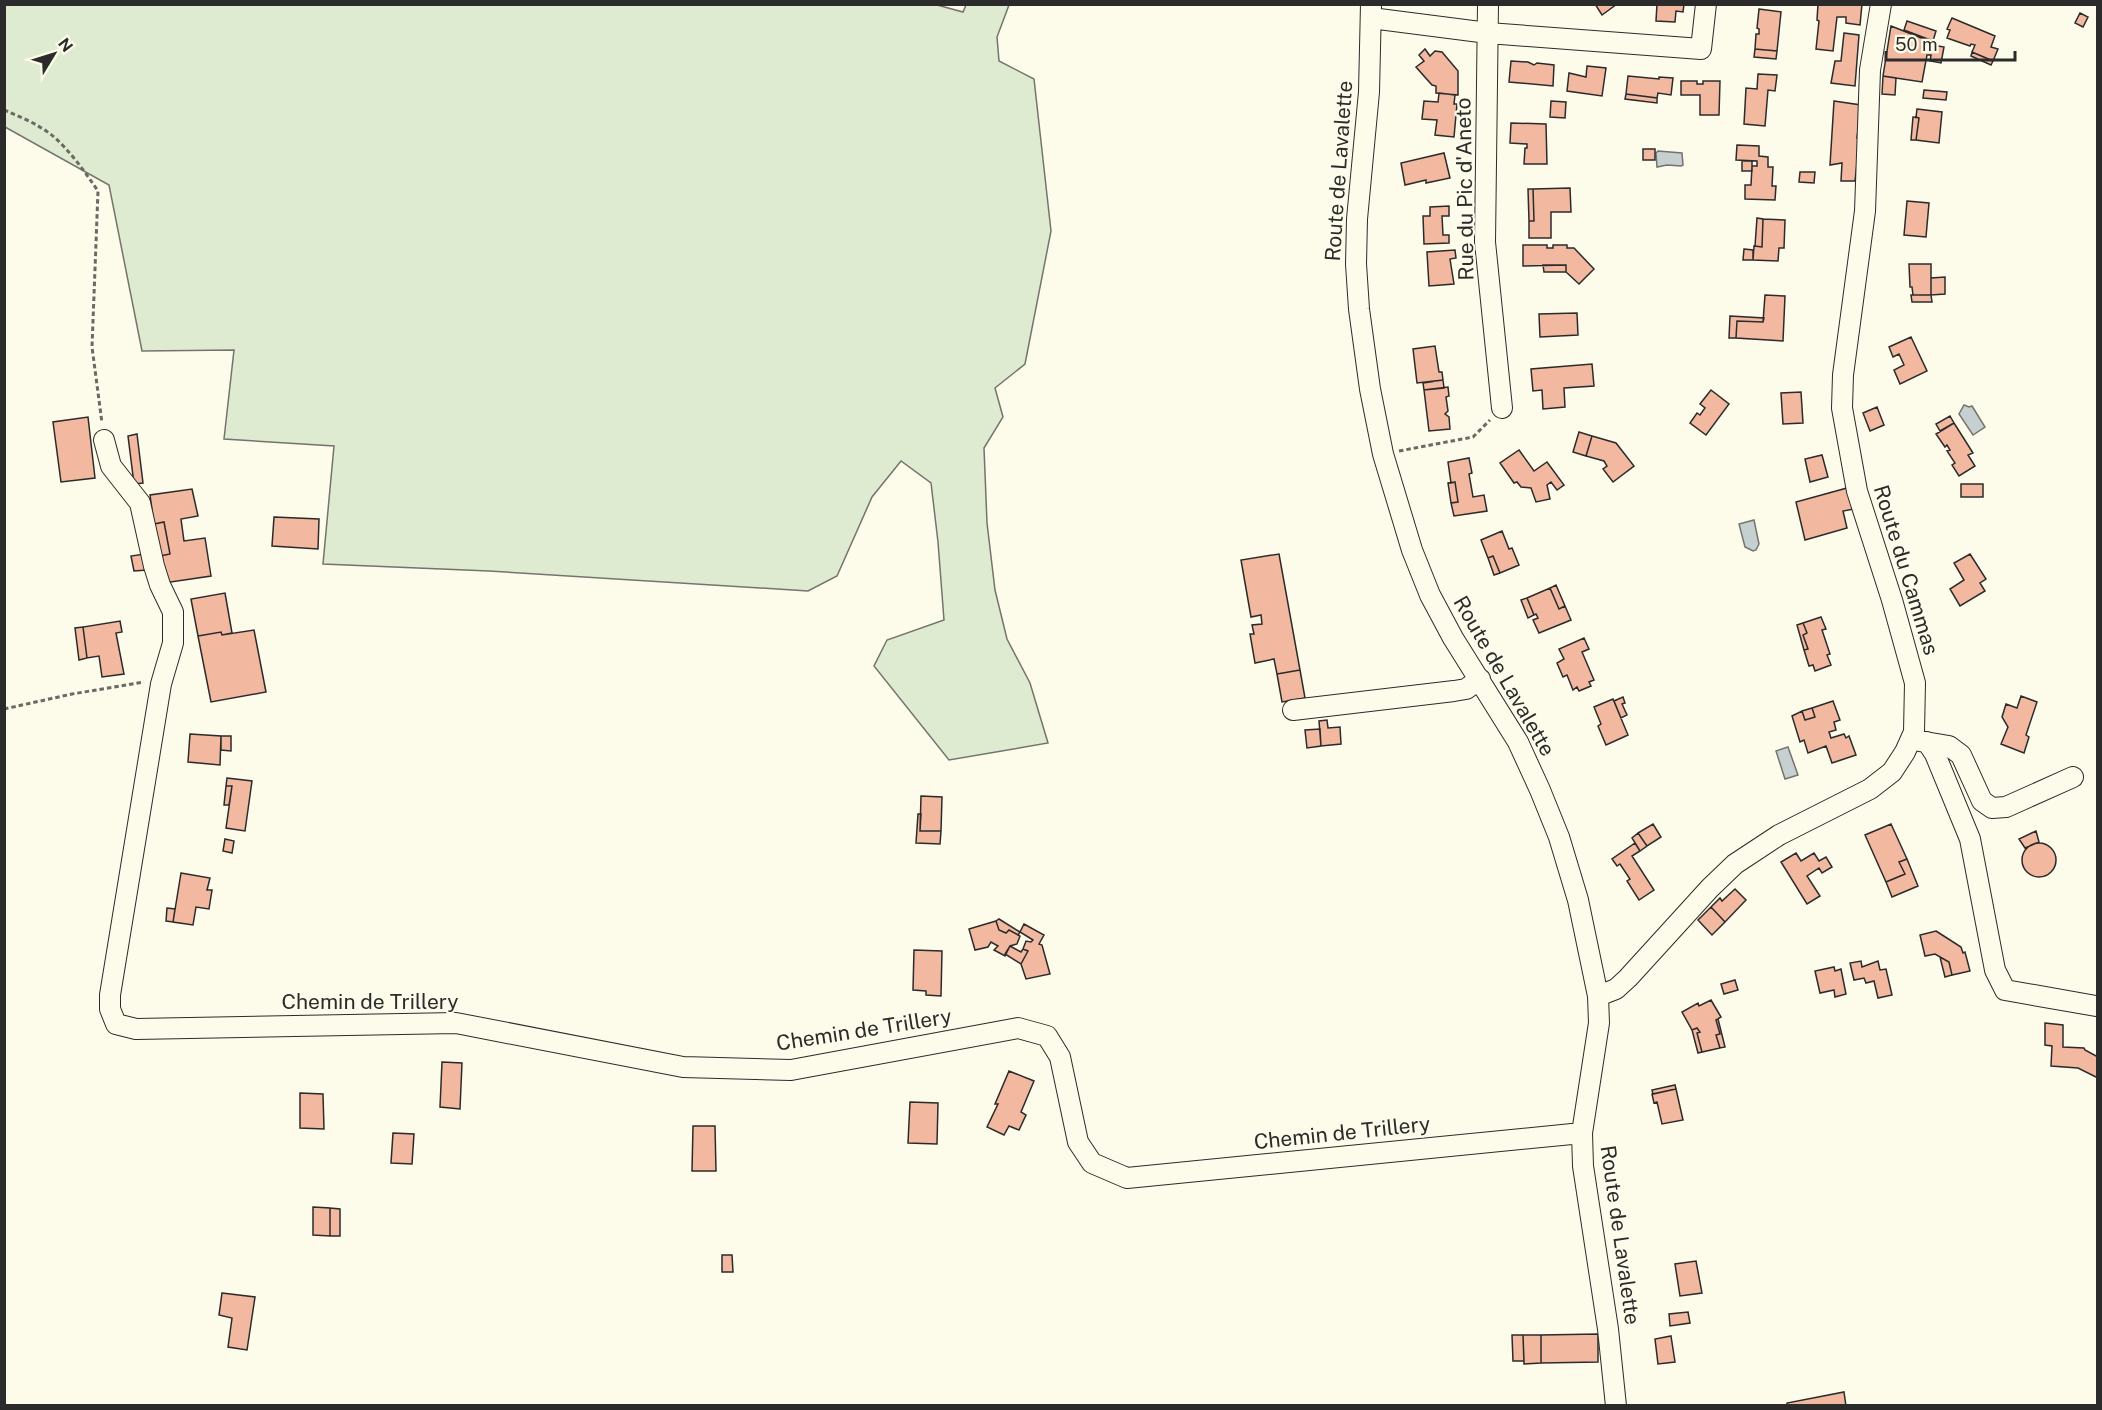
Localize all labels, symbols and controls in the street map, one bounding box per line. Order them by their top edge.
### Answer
north arrow [24,24,84,84]
scale bar [1886,24,2015,62]
text: N [54,34,77,56]
text: 50 m [1895,34,1938,55]
street label: Route de Lavalette [1320,80,1357,262]
street label: Rue du Pic d'Aneto [1450,97,1479,281]
street label: Route du Cammas [1869,482,1944,658]
street label: Route de Lavalette [1448,591,1560,760]
street label: Chemin de Trillery [281,989,459,1014]
street label: Chemin de Trillery [774,1003,953,1056]
street label: Chemin de Trillery [1253,1111,1431,1154]
street label: Route de Lavalette [1596,1144,1645,1326]

